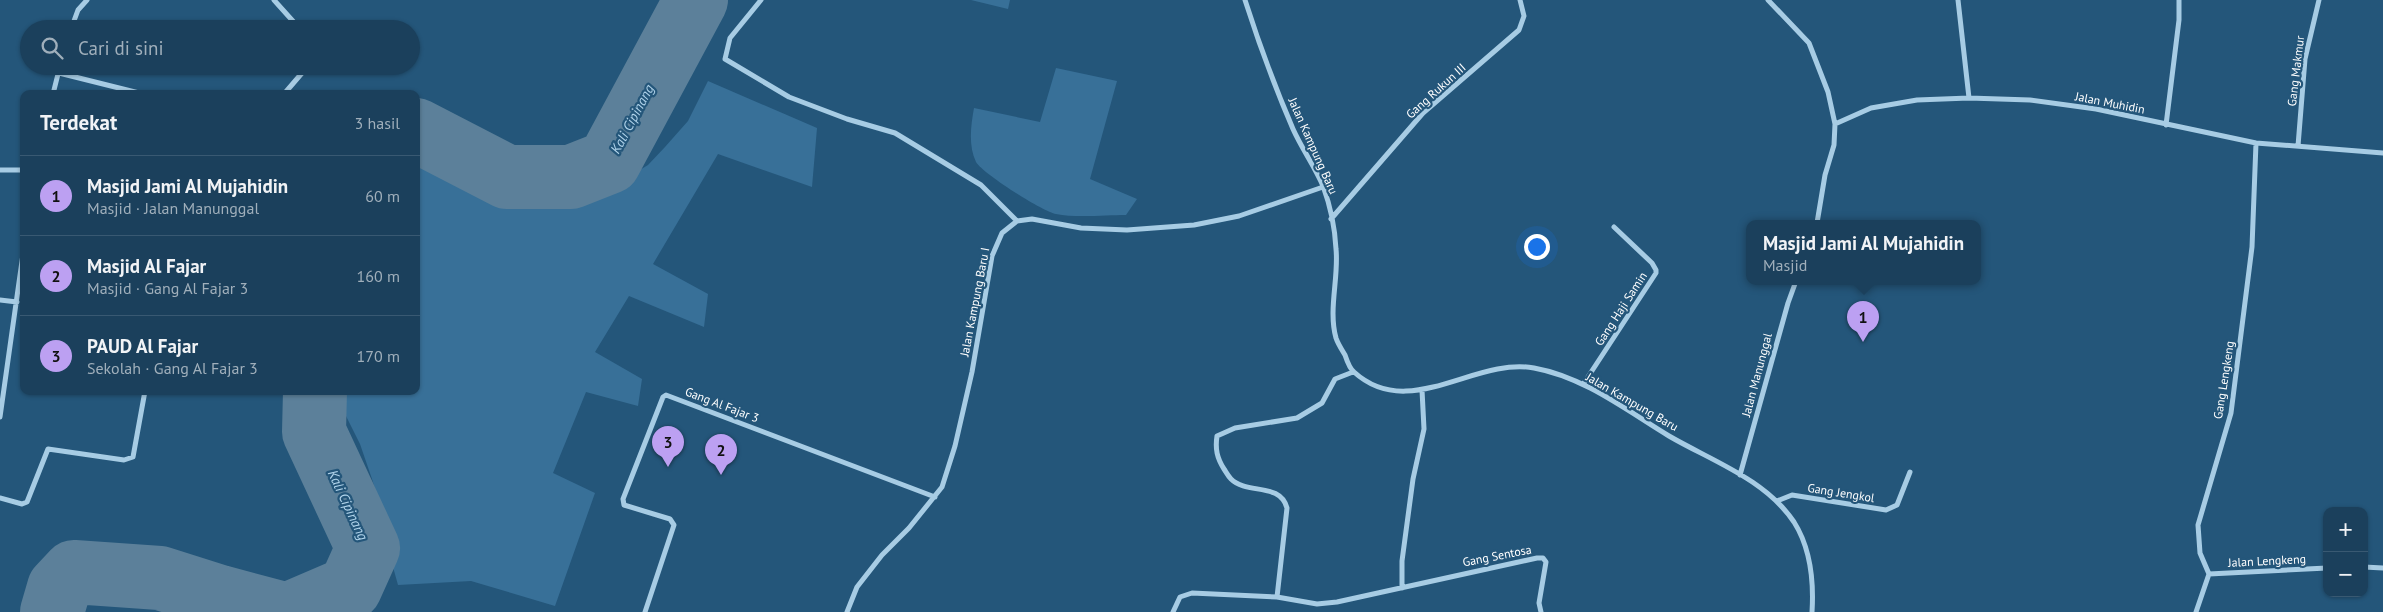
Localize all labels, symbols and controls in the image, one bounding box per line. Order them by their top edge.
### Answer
search box [20,20,420,75]
icon: search [38,34,66,62]
street label: Gang Makmur [2284,35,2307,107]
text: Cari di sini [78,36,164,60]
street label: Gang Rukun III [1403,60,1469,121]
water label: Kali Cipinang [606,81,658,157]
street label: Jalan Muhidin [2073,88,2146,117]
street label: Jalan Kampung Baru [1285,94,1341,196]
text: Terdekat [40,109,117,136]
text: 3 hasil [355,113,400,133]
text: Masjid Jami Al Mujahidin [87,174,288,198]
text: 1 [51,186,61,206]
text: 60 m [365,186,400,206]
text: Masjid · Jalan Manunggal [87,198,259,218]
popup [1746,220,1981,285]
text: Masjid Jami Al Mujahidin [1763,231,1964,255]
your location [1524,234,1550,260]
street label: Jalan Kampung Baru I [956,246,992,359]
text: Masjid Al Fajar [87,254,206,278]
text: Masjid [1763,255,1807,275]
text: 2 [51,266,61,286]
text: 160 m [357,266,400,286]
street label: Gang Haji Samin [1591,269,1650,348]
text: Masjid · Gang Al Fajar 3 [87,278,248,298]
pin: 1 [1847,301,1879,342]
street label: Jalan Manunggal [1738,331,1775,419]
text: PAUD Al Fajar [87,334,198,358]
street label: Gang Lengkeng [2210,340,2237,420]
text: 3 [51,346,61,366]
text: 170 m [357,346,400,366]
text: Sekolah · Gang Al Fajar 3 [87,358,258,378]
street label: Jalan Kampung Baru [1583,369,1681,434]
street label: Gang Al Fajar 3 [683,384,761,426]
pin: 3 [652,426,684,467]
pin: 2 [705,434,737,475]
water label: Kali Cipinang [324,467,372,543]
street label: Gang Jengkol [1806,480,1876,505]
map controls [2323,507,2368,597]
button: + [2323,507,2368,552]
street label: Gang Sentosa [1461,541,1533,570]
street label: Jalan Lengkeng [2227,551,2306,570]
button: − [2323,552,2368,597]

